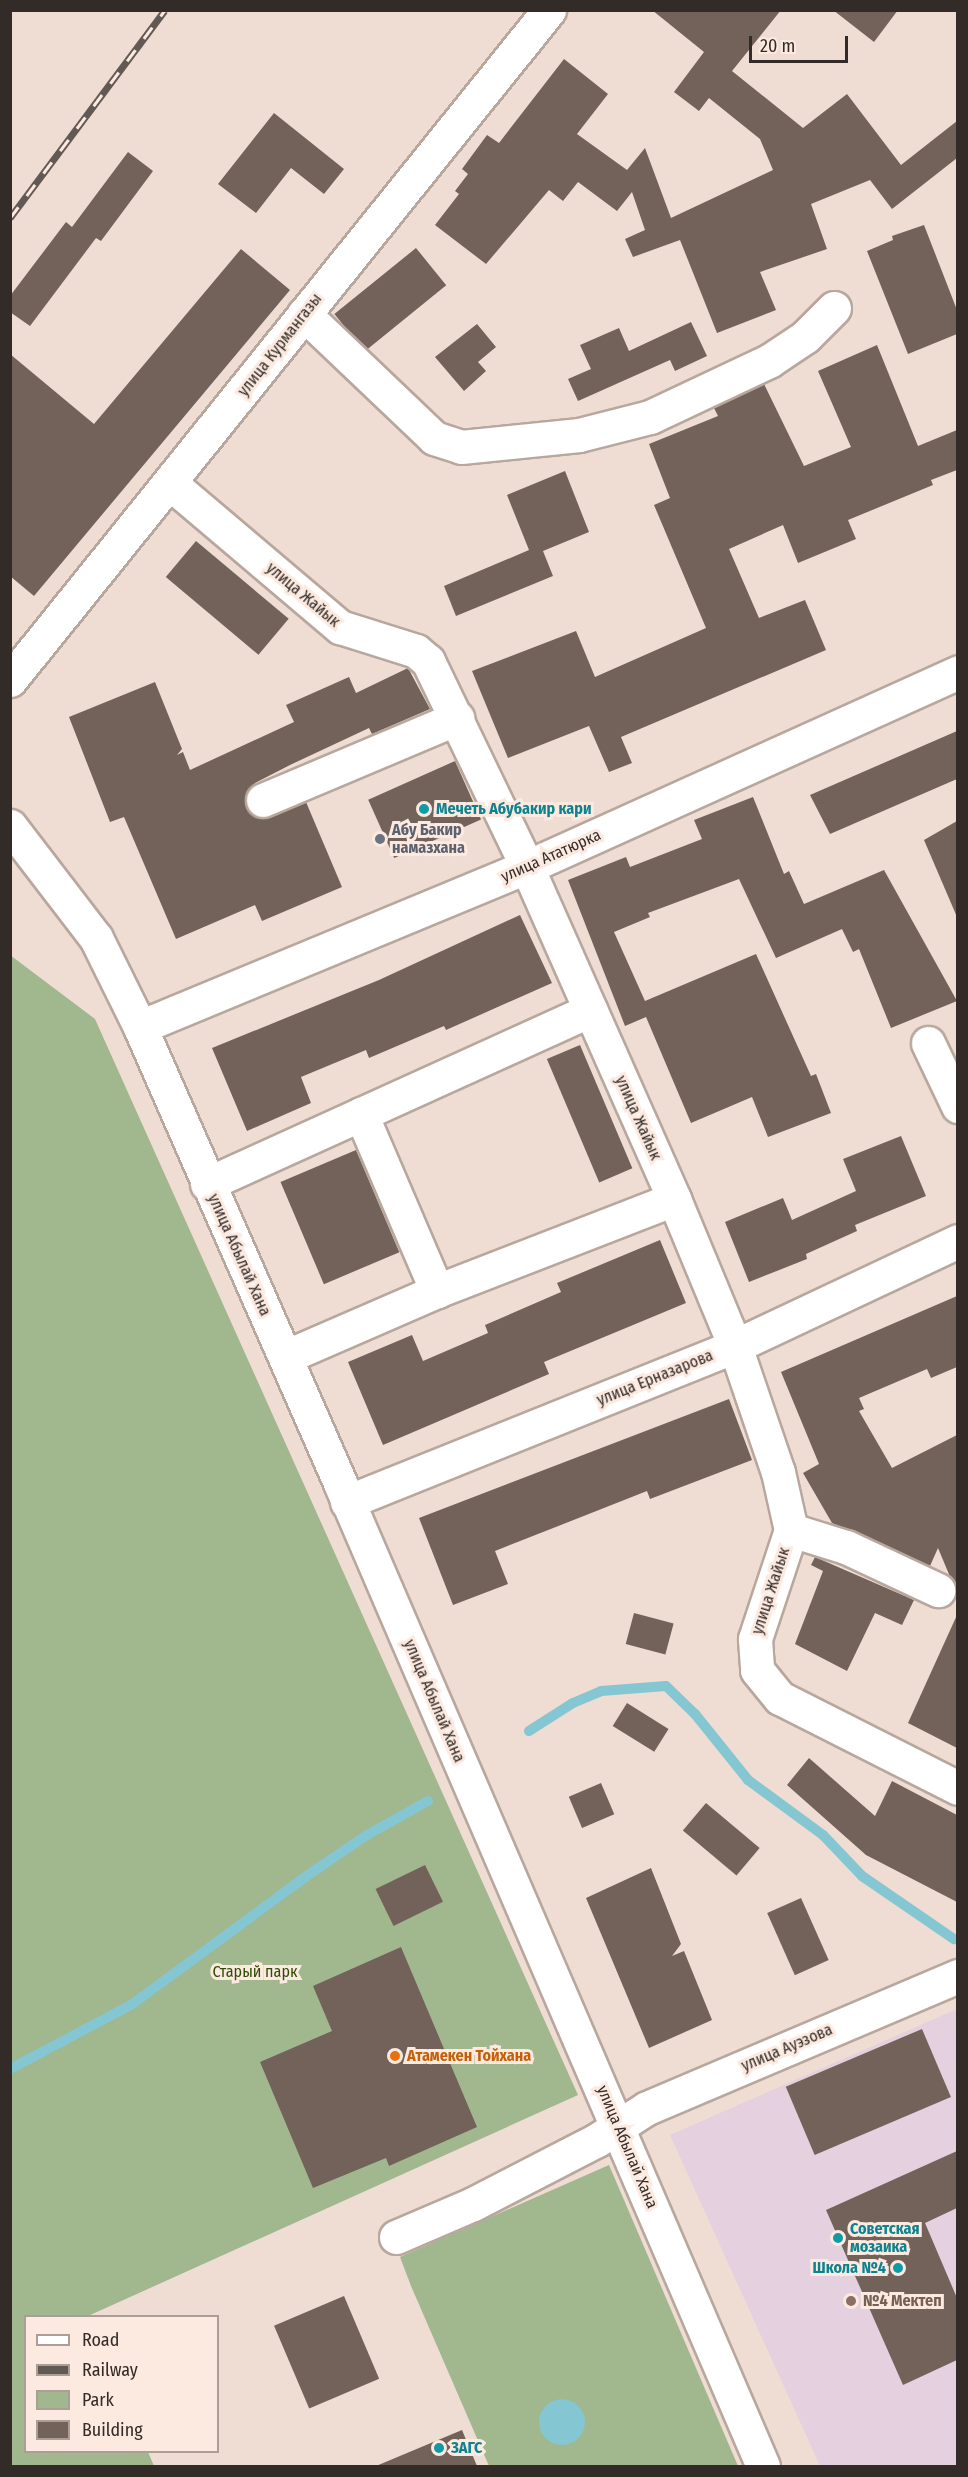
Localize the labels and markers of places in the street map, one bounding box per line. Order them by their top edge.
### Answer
place label: Мечеть Абубакир кари [436,799,592,819]
marker: Мечеть Абубакир кари [417,802,431,816]
place label: Абу Бакир намазхана [392,820,465,858]
marker: Абу Бакир намазхана [373,832,387,846]
place label: Атамекен Тойхана [407,2046,531,2066]
marker: Атамекен Тойхана [388,2049,402,2063]
place label: Советская мозаика [850,2219,920,2257]
marker: Советская мозаика [831,2231,845,2245]
place label: Школа №4 [813,2258,886,2278]
marker: Школа №4 [891,2261,905,2275]
place label: №4 Мектеп [863,2291,942,2311]
marker: №4 Мектеп [844,2294,858,2308]
place label: ЗАГС [451,2438,482,2458]
marker: ЗАГС [432,2441,446,2455]

